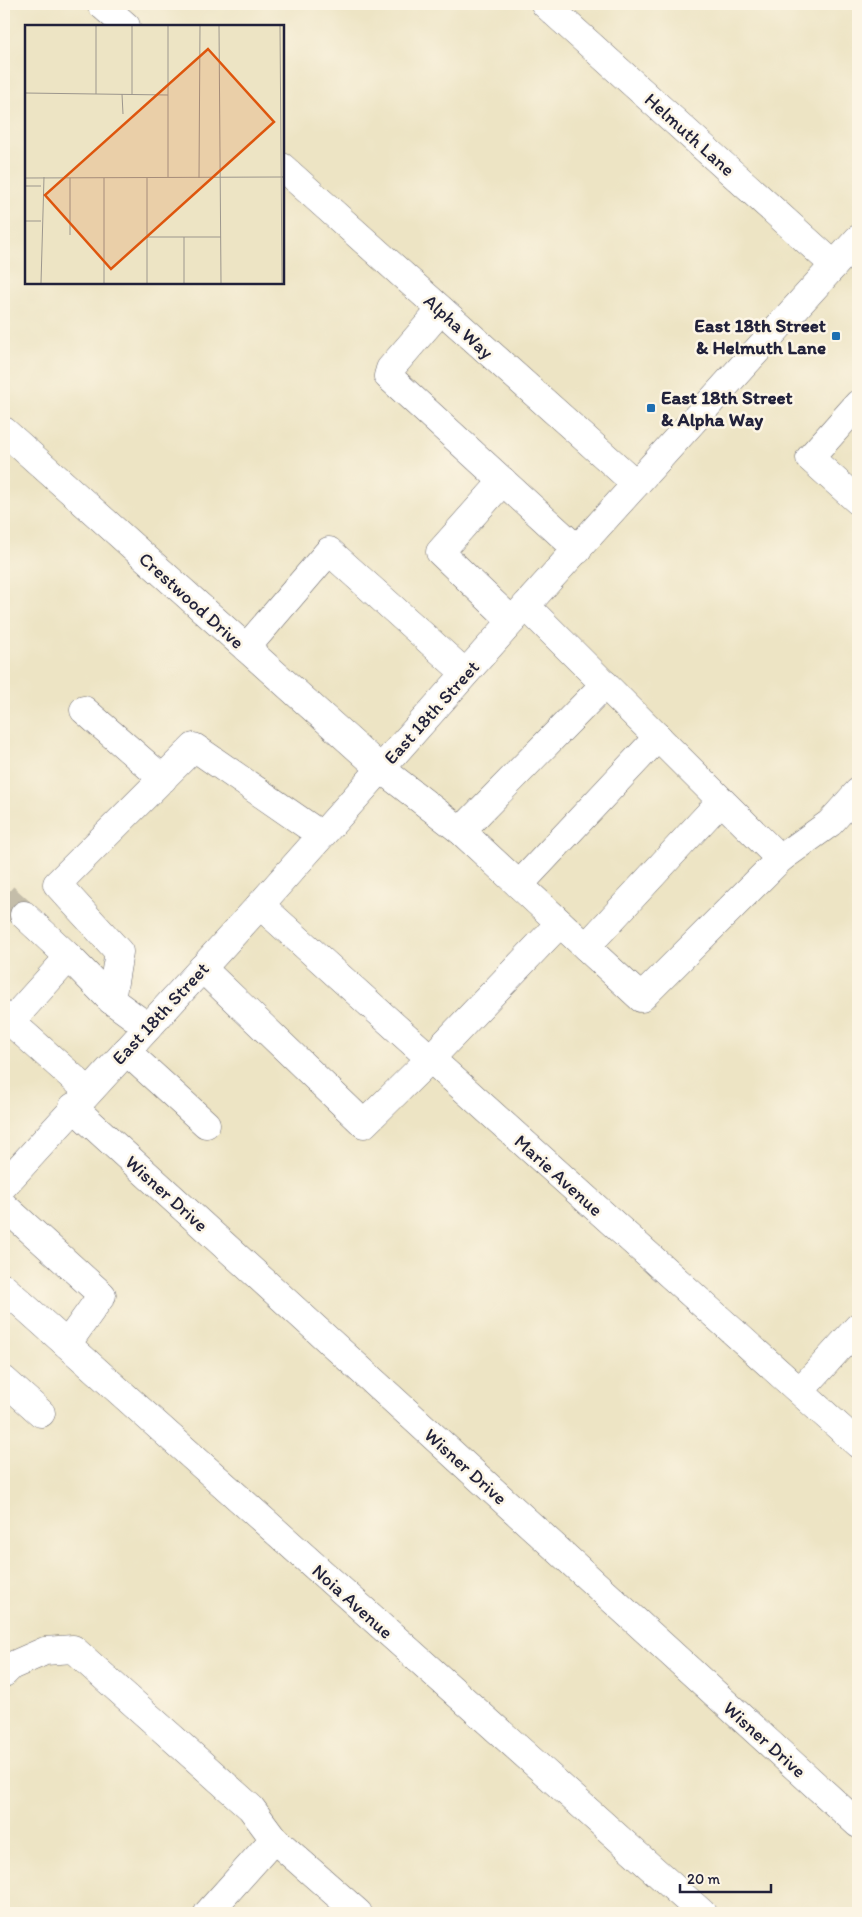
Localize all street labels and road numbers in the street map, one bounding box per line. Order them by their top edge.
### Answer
street label: Helmuth Lane [640,88,740,181]
street label: Alpha Way [419,289,498,364]
street label: Crestwood Drive [134,547,249,654]
street label: East 18th Street [379,656,484,769]
street label: East 18th Street [107,957,214,1069]
street label: Marie Avenue [510,1130,608,1221]
street label: Wisner Drive [121,1150,213,1236]
street label: Wisner Drive [420,1423,512,1509]
street label: Noia Avenue [307,1559,398,1644]
street label: Wisner Drive [719,1696,811,1782]

